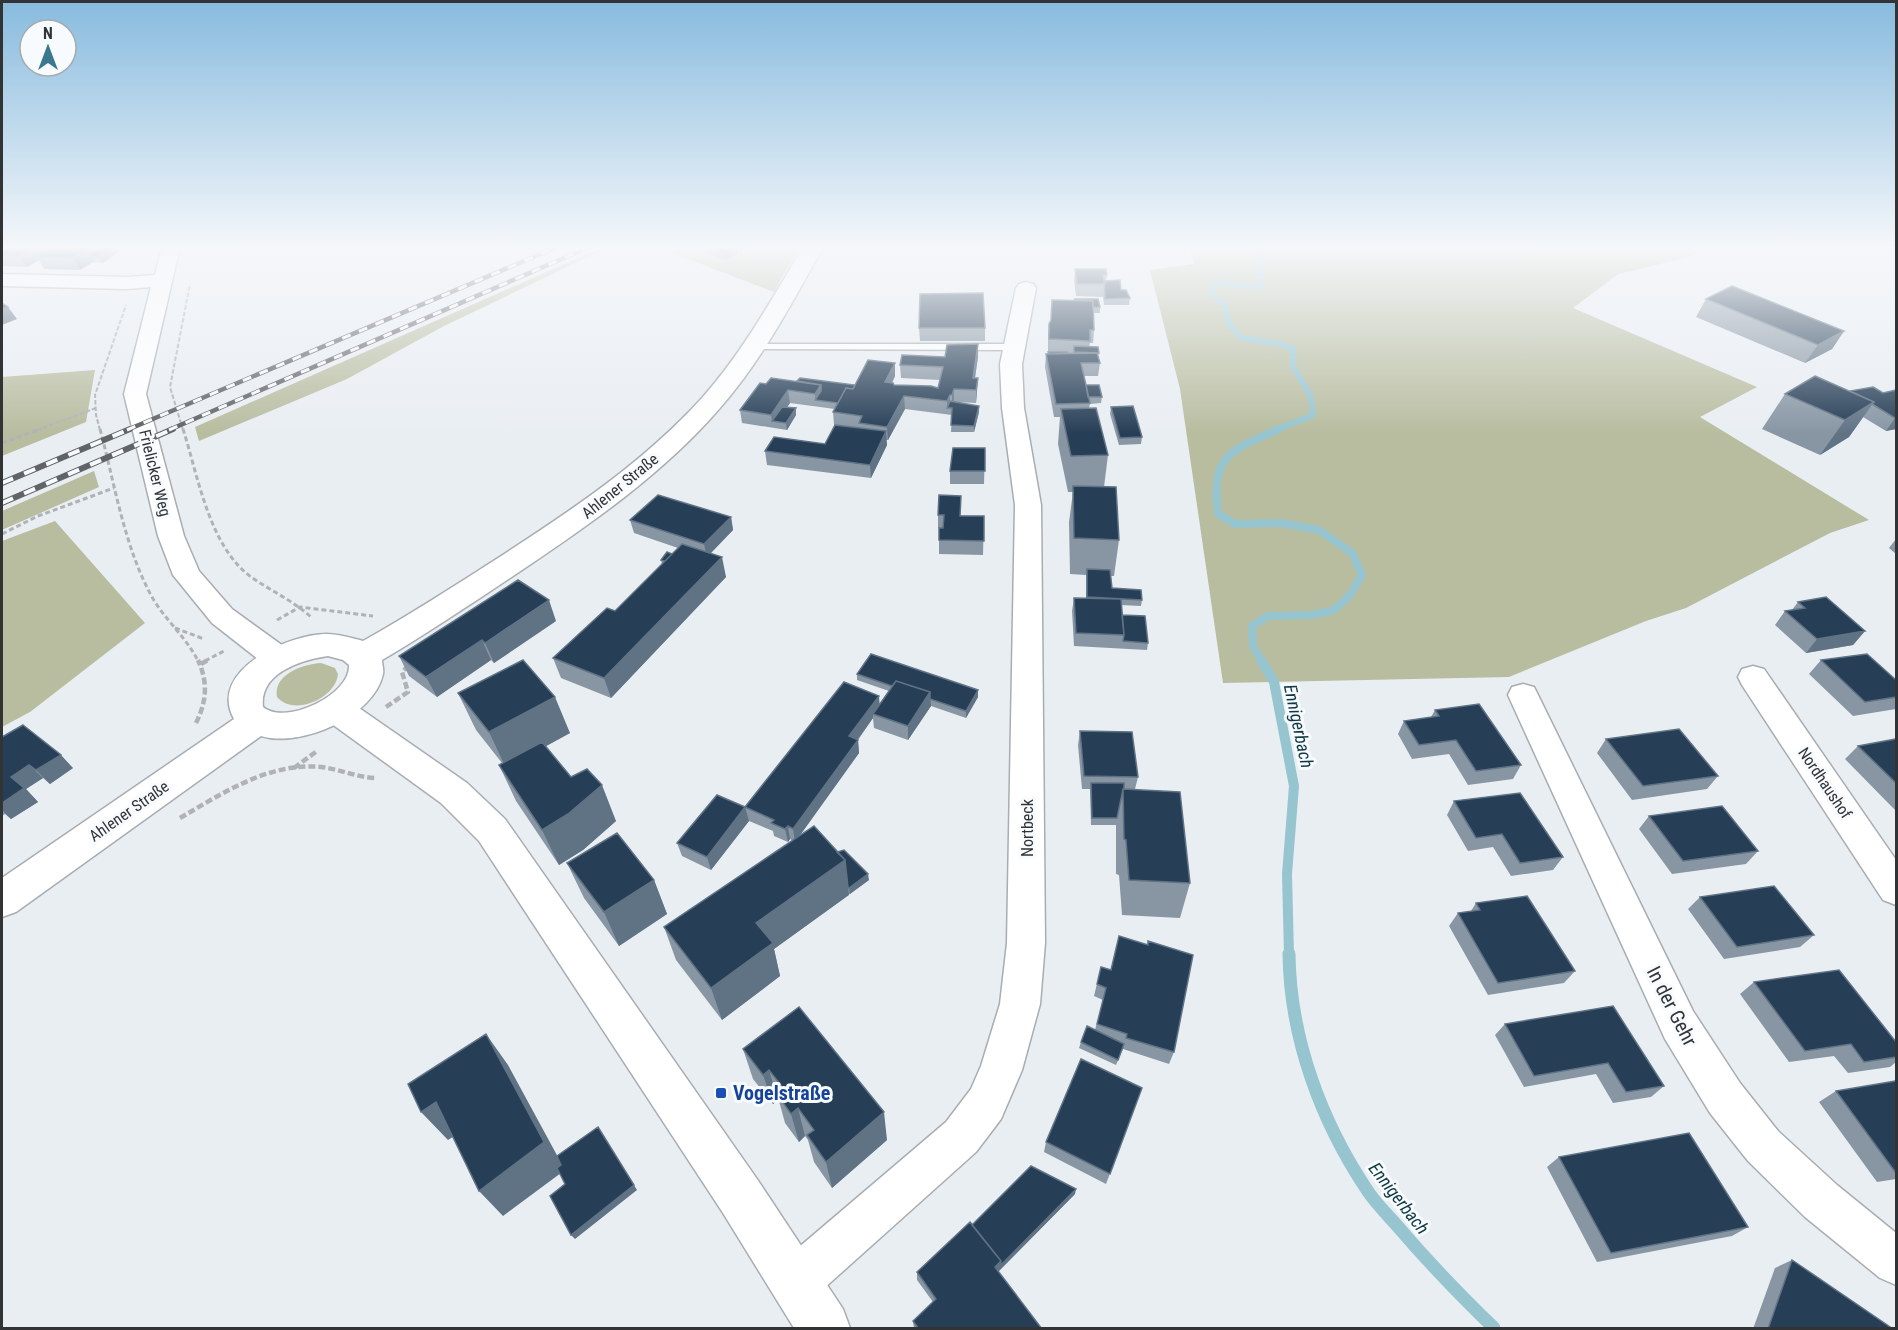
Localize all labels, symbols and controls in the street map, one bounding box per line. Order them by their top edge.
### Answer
north arrow [18,18,78,78]
text: N [43,24,53,43]
street label: Frielicker Weg [135,428,175,518]
street label: Ahlener Straße [578,449,662,523]
water label: Ennigerbach [1280,682,1318,770]
street label: Nordhaushof [1794,744,1856,822]
street label: Ahlener Straße [85,777,173,845]
street label: Nortbeck [1018,798,1037,857]
street label: In der Gehr [1642,962,1702,1050]
place label: Vogelstraße [733,1081,830,1105]
marker: Vogelstraße [714,1086,728,1100]
water label: Ennigerbach [1365,1158,1433,1238]

